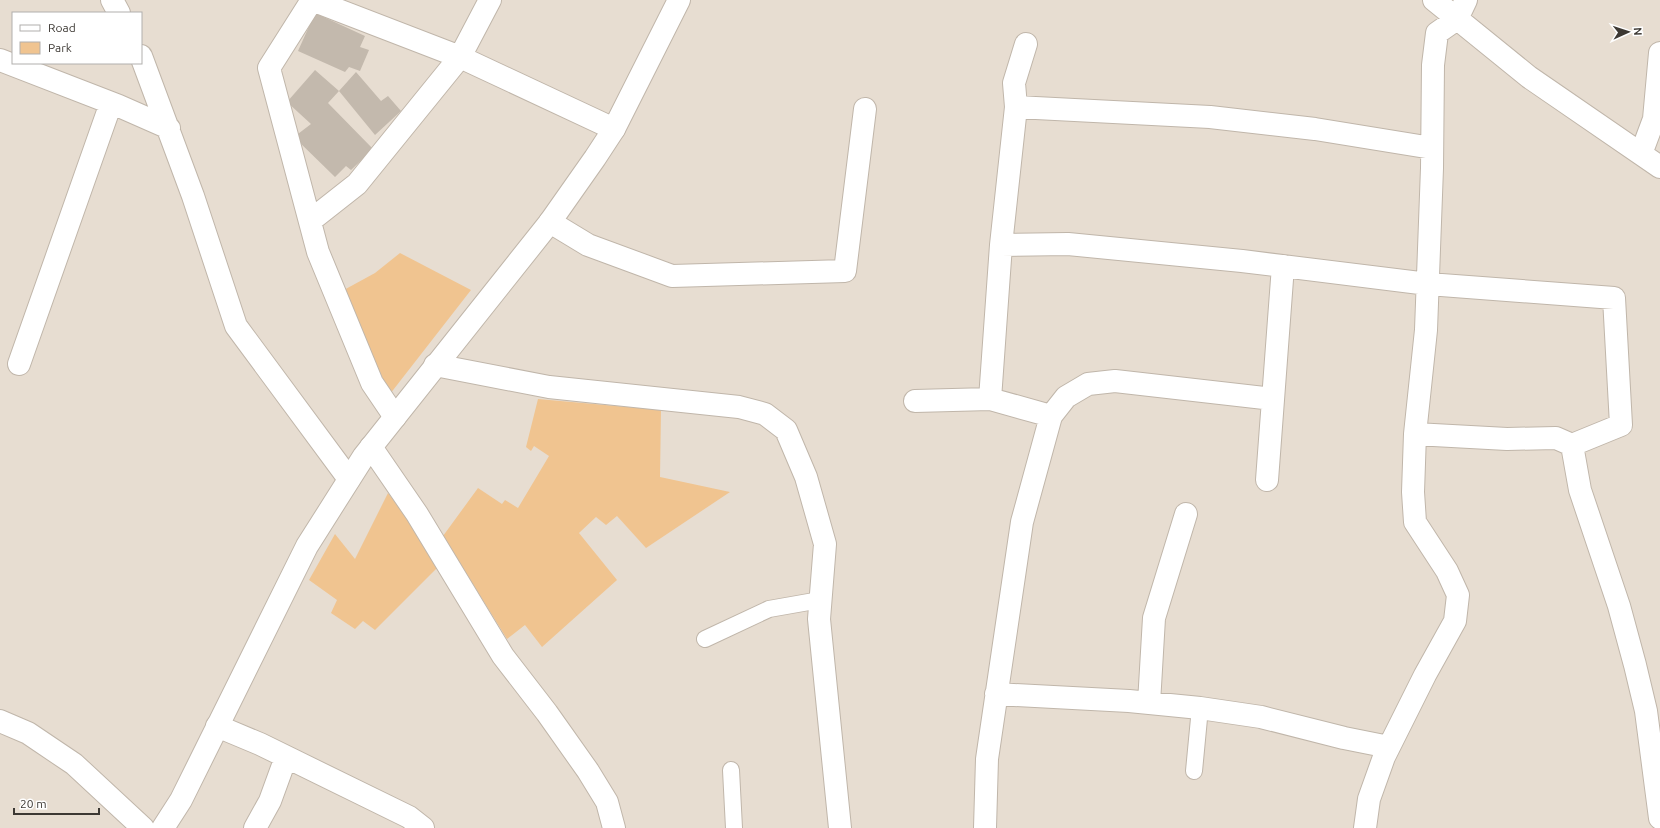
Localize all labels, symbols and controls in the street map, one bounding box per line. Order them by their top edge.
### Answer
legend [12,12,142,64]
north arrow [1608,12,1648,52]
text: Road [48,21,76,34]
text: N [1632,27,1644,36]
text: Park [48,41,72,54]
scale bar [14,790,99,816]
text: 20 m [20,797,47,810]

